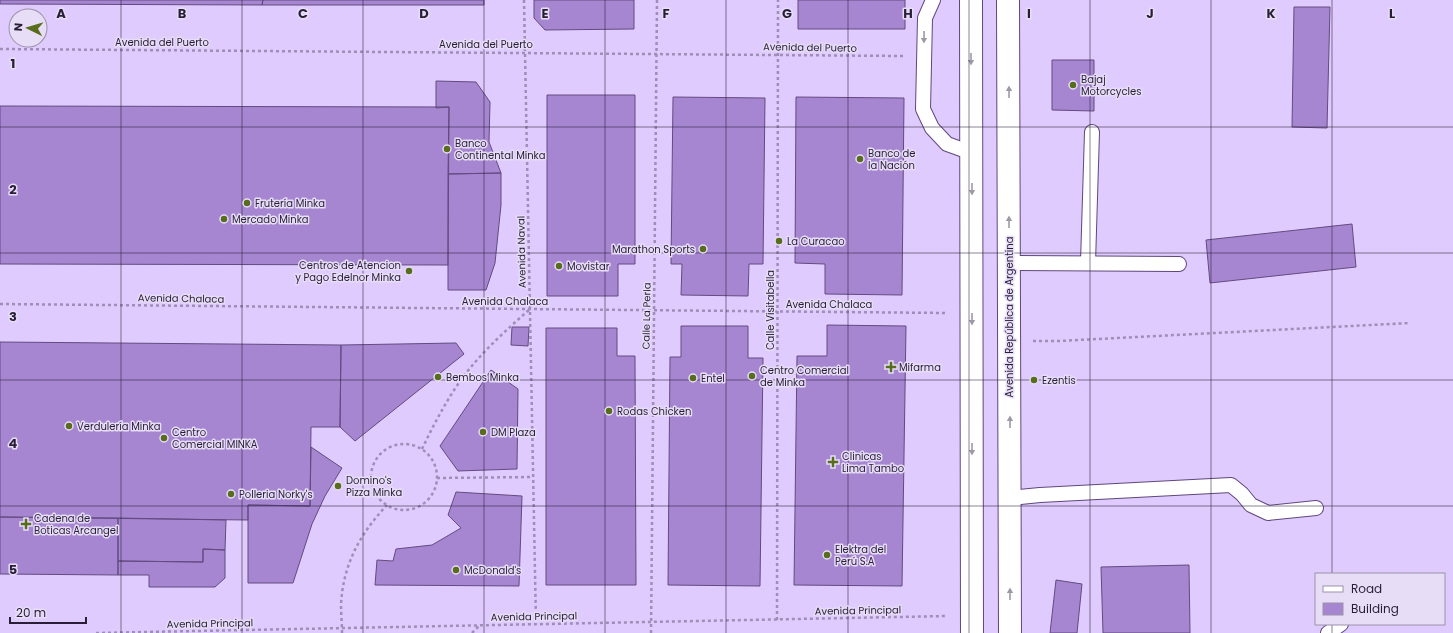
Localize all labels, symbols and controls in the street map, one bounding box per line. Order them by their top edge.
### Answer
text: A [56,4,66,23]
text: B [178,4,187,23]
text: C [298,4,308,23]
text: D [419,4,429,23]
text: E [541,4,549,23]
text: F [662,4,670,23]
text: G [782,4,792,23]
text: H [903,4,913,23]
text: I [1027,4,1031,23]
text: J [1146,4,1154,23]
text: K [1266,4,1276,23]
text: L [1389,4,1395,23]
north arrow [8,8,48,48]
text: N [10,22,26,32]
one-way arrow [921,31,927,44]
street label: Avenida del Puerto [115,35,209,50]
street label: Avenida del Puerto [439,37,533,52]
street label: Avenida del Puerto [763,39,857,56]
one-way arrow [968,53,974,66]
text: 1 [11,54,15,73]
place label: Bajaj Motorcycles [1081,72,1141,99]
marker: Bajaj Motorcycles [1068,80,1078,90]
one-way arrow [1005,86,1012,98]
place label: Banco Continental Minka [455,136,546,163]
marker: Banco Continental Minka [442,144,452,154]
place label: Banco de la Nación [868,146,915,173]
marker: Banco de la Nación [855,154,865,164]
text: 2 [9,180,17,199]
one-way arrow [969,183,975,196]
place label: Frutería Minka [255,196,325,211]
marker: Frutería Minka [242,198,252,208]
place label: Mercado Minka [232,212,309,227]
marker: Mercado Minka [219,214,229,224]
one-way arrow [1006,215,1012,228]
street label: Avenida Naval [513,216,530,288]
place label: La Curacao [787,234,845,249]
marker: La Curacao [774,236,784,246]
street label: Avenida República de Argentina [1002,237,1017,397]
place label: Marathon Sports [612,242,695,257]
marker: Marathon Sports [698,244,708,254]
place label: Centros de Atencion y Pago Edelnor Minka [295,258,401,285]
place label: Movistar [567,259,610,274]
marker: Movistar [554,261,564,271]
marker: Centros de Atencion y Pago Edelnor Minka [404,266,414,276]
street label: Calle Visitabella [763,270,778,350]
street label: Calle La Perla [638,282,655,350]
street label: Avenida Chalaca [138,290,224,307]
street label: Avenida Chalaca [462,294,548,309]
street label: Avenida Chalaca [786,297,872,312]
text: 3 [9,307,17,326]
one-way arrow [969,313,975,326]
place label: Mifarma [899,360,941,375]
marker: Mifarma [886,362,896,372]
place label: Centro Comercial de Minka [760,363,849,390]
place label: Bembos Minka [446,370,519,385]
place label: Entel [701,371,725,386]
marker: Centro Comercial de Minka [747,371,757,381]
marker: Bembos Minka [433,372,443,382]
marker: Entel [688,373,698,383]
place label: Ezentis [1042,373,1076,388]
marker: Ezentis [1029,375,1039,385]
place label: Rodas Chicken [617,404,691,419]
marker: Rodas Chicken [604,406,614,416]
one-way arrow [1007,415,1013,428]
place label: Verdulería Minka [77,419,161,434]
marker: Verdulería Minka [64,421,74,431]
place label: Centro Comercial MINKA [172,425,258,452]
place label: DM Plaza [491,425,536,440]
marker: DM Plaza [478,427,488,437]
marker: Centro Comercial MINKA [159,433,169,443]
text: 4 [9,434,18,453]
one-way arrow [969,443,975,456]
place label: Clinicas Lima Tambo [842,449,904,476]
marker: Clinicas Lima Tambo [827,456,839,468]
place label: Domino's Pizza Minka [346,473,402,500]
marker: Domino's Pizza Minka [333,481,343,491]
place label: Polleria Norky's [239,487,313,502]
marker: Polleria Norky's [226,489,236,499]
place label: Cadena de Boticas Arcangel [34,511,118,538]
marker: Cadena de Boticas Arcangel [21,519,31,529]
place label: Elektra del Perú S.A [835,542,886,569]
marker: Elektra del Perú S.A [822,550,832,560]
text: 5 [9,560,17,579]
place label: McDonald's [464,563,521,578]
marker: McDonald's [451,565,461,575]
legend [1315,573,1445,625]
text: Road [1351,580,1382,597]
one-way arrow [1007,587,1013,600]
scale bar [10,599,86,625]
text: Building [1351,600,1399,617]
street label: Avenida Principal [815,602,901,619]
text: 20 m [16,604,46,621]
street label: Avenida Principal [491,608,577,625]
street label: Avenida Principal [167,615,253,632]

